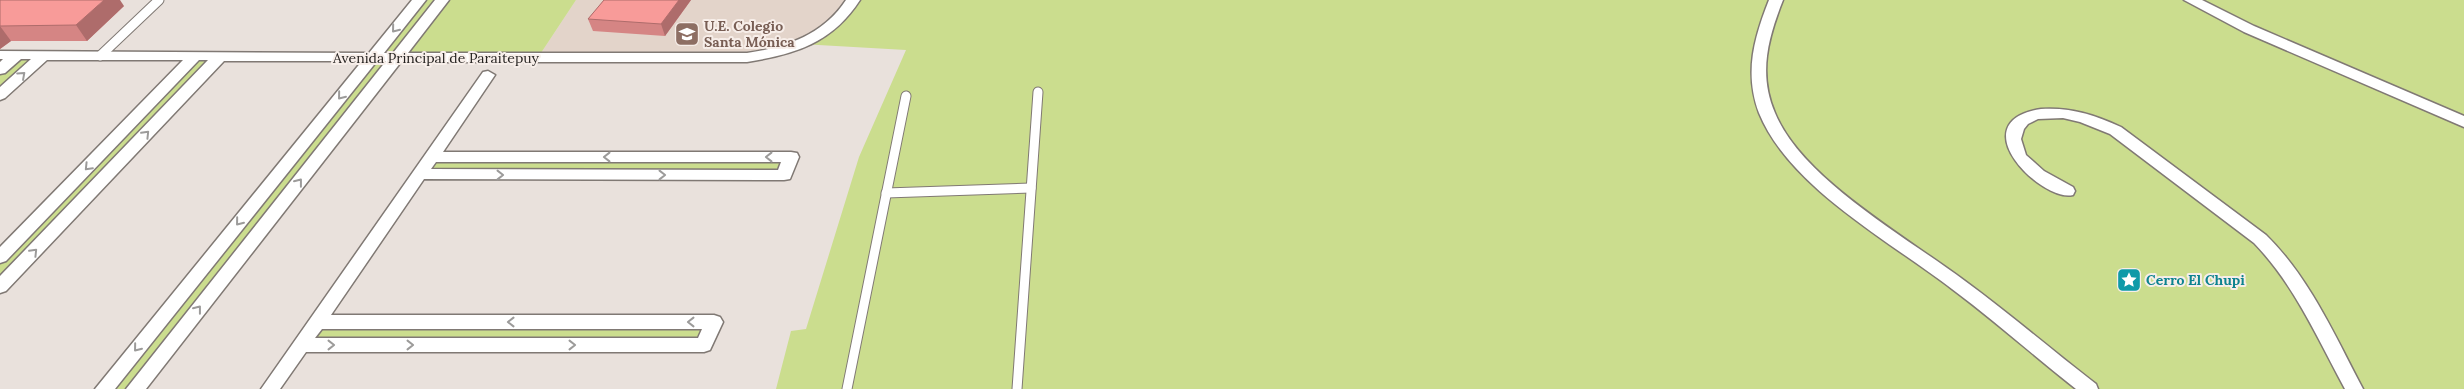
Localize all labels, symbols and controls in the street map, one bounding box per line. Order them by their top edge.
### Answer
place label: U.E. Colegio Santa Mónica [704,17,795,51]
school or university icon: U.E. Colegio Santa Mónica [674,21,700,47]
one-way arrow [393,23,401,32]
street label: Avenida Principal de Paraitepuy [332,49,540,67]
one-way arrow [17,72,26,81]
one-way arrow [338,90,347,99]
one-way arrow [140,131,149,140]
one-way arrow [602,152,610,162]
one-way arrow [765,152,772,162]
one-way arrow [85,161,94,170]
one-way arrow [496,170,504,180]
one-way arrow [659,170,667,180]
one-way arrow [293,179,301,188]
one-way arrow [237,216,245,225]
one-way arrow [28,248,37,257]
place icon: Cerro El Chupi [2116,267,2142,293]
place label: Cerro El Chupi [2146,271,2245,289]
one-way arrow [192,306,201,315]
one-way arrow [507,317,515,327]
one-way arrow [687,317,695,327]
one-way arrow [327,340,335,350]
one-way arrow [406,340,414,350]
one-way arrow [568,340,576,350]
one-way arrow [134,342,142,351]

